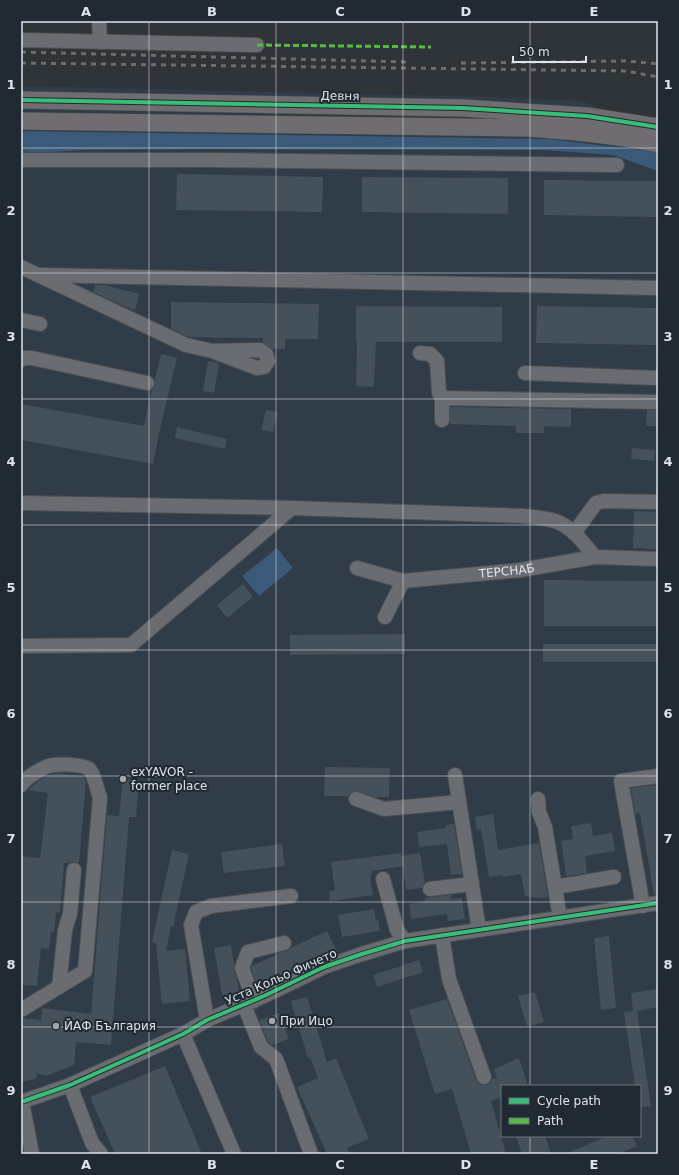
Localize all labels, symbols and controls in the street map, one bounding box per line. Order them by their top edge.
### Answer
text: A [81,4,91,19]
text: B [207,4,217,19]
text: C [335,4,345,19]
text: D [461,4,472,19]
text: E [590,4,598,19]
scale bar [513,38,586,64]
text: 50 m [519,45,550,59]
text: 1 [6,77,16,92]
text: 1 [663,77,673,92]
street label: Девня [320,89,360,103]
text: 2 [6,203,16,218]
text: 2 [663,203,673,218]
text: 3 [6,329,16,344]
text: 3 [663,329,673,344]
text: 4 [6,454,16,469]
text: 4 [663,454,673,469]
street label: ТЕРСНАБ [477,561,536,581]
text: 5 [6,580,16,595]
text: 5 [663,580,673,595]
text: 6 [6,706,16,721]
text: 6 [663,706,673,721]
place label: exYAVOR - former place [131,765,207,793]
marker: exYAVOR - former place [118,774,128,784]
text: 7 [6,831,16,846]
text: 7 [663,831,673,846]
street label: Уста Кольо Фичето [223,946,339,1008]
text: 8 [6,957,16,972]
text: 8 [663,957,673,972]
place label: При Ицо [280,1014,333,1028]
marker: При Ицо [267,1016,277,1026]
place label: ЙАФ България [64,1018,156,1033]
marker: ЙАФ България [51,1021,61,1031]
text: 9 [6,1083,16,1098]
text: 9 [663,1083,673,1098]
legend [501,1085,641,1137]
text: Cycle path [537,1094,601,1108]
text: Path [537,1114,563,1128]
text: A [81,1157,91,1172]
text: B [207,1157,217,1172]
text: C [335,1157,345,1172]
text: D [461,1157,472,1172]
text: E [590,1157,598,1172]

